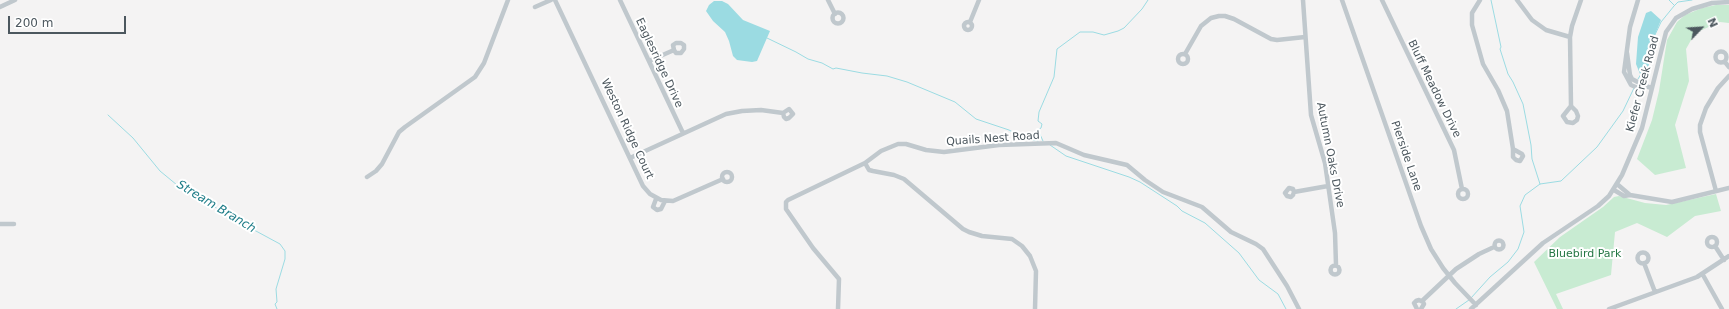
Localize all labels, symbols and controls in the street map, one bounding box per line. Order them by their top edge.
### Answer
scale bar [10,8,128,34]
north arrow [1681,8,1721,48]
text: 200 m [15,16,53,30]
street label: Eaglesridge Drive [632,16,686,110]
text: N [1704,16,1720,30]
street label: Kiefer Creek Road [1624,35,1662,133]
street label: Bluff Meadow Drive [1405,38,1463,140]
street label: Weston Ridge Court [598,77,656,181]
street label: Autumn Oaks Drive [1313,101,1347,209]
street label: Pierside Lane [1388,119,1424,193]
street label: Quails Nest Road [946,129,1040,149]
water label: Stream Branch [174,178,258,236]
park label: Bluebird Park [1549,247,1621,261]

